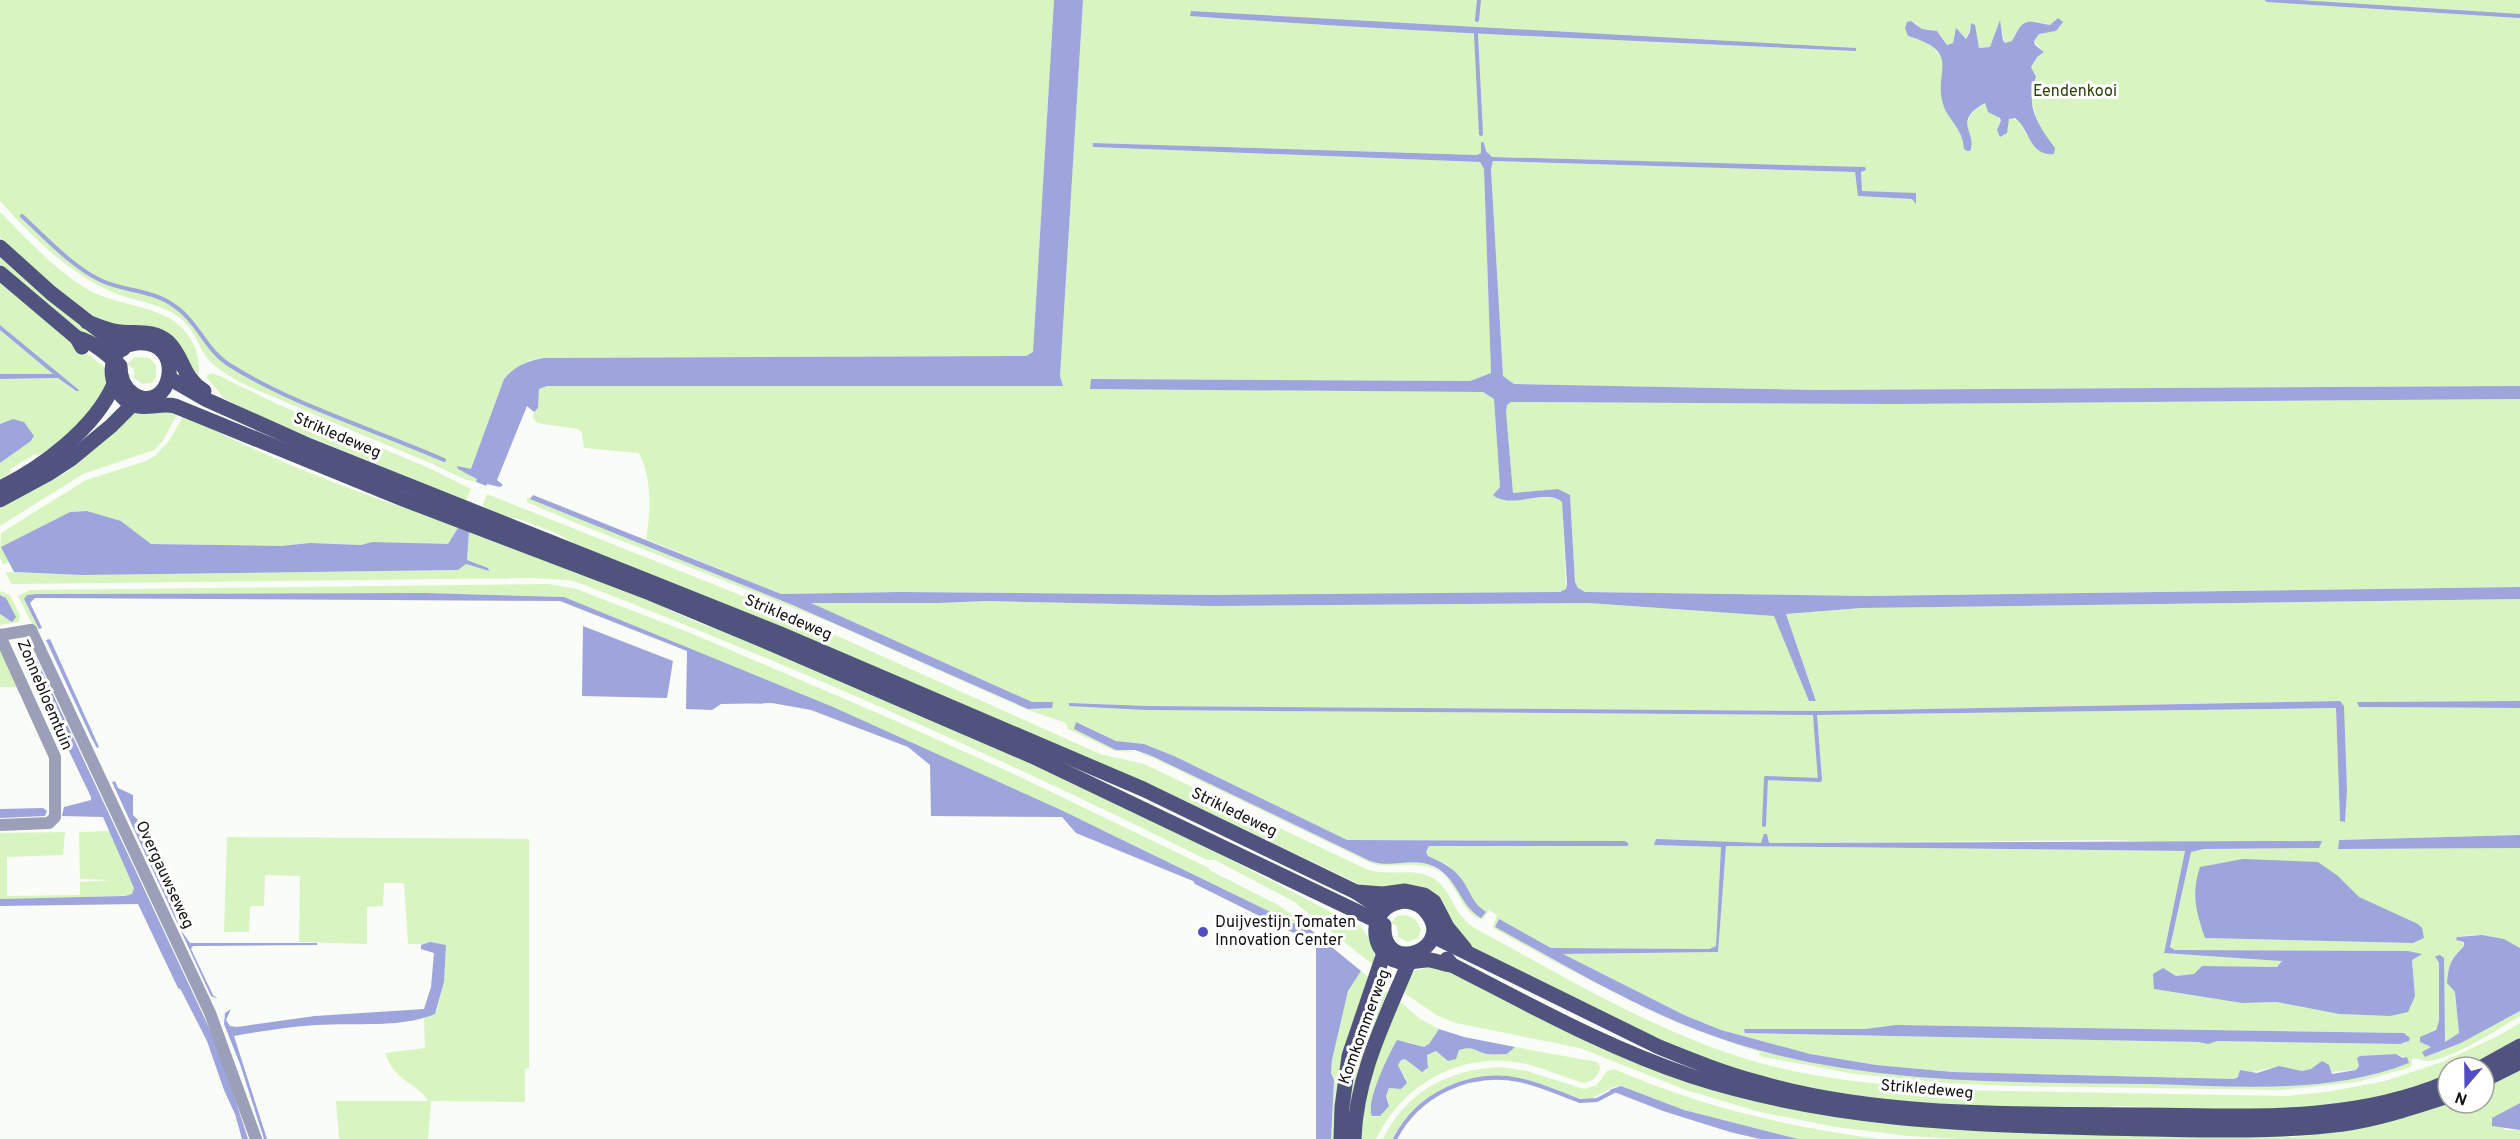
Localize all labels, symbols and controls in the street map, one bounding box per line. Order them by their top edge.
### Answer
park label: Eendenkooi [2033,82,2117,102]
street label: Strikledeweg [290,409,384,463]
street label: Strikledeweg [741,591,835,645]
street label: Zonnebloemtuin [12,637,76,753]
street label: Strikledeweg [1188,784,1280,842]
street label: Overgauwseweg [130,818,198,932]
place label: Duijvestijn Tomaten Innovation Center [1215,913,1356,951]
marker: Duijvestijn Tomaten Innovation Center [1196,925,1210,939]
street label: Komkommerweg [1335,967,1395,1087]
north arrow [2436,1055,2496,1115]
street label: Strikledeweg [1880,1076,1974,1104]
text: N [2453,1086,2470,1109]

